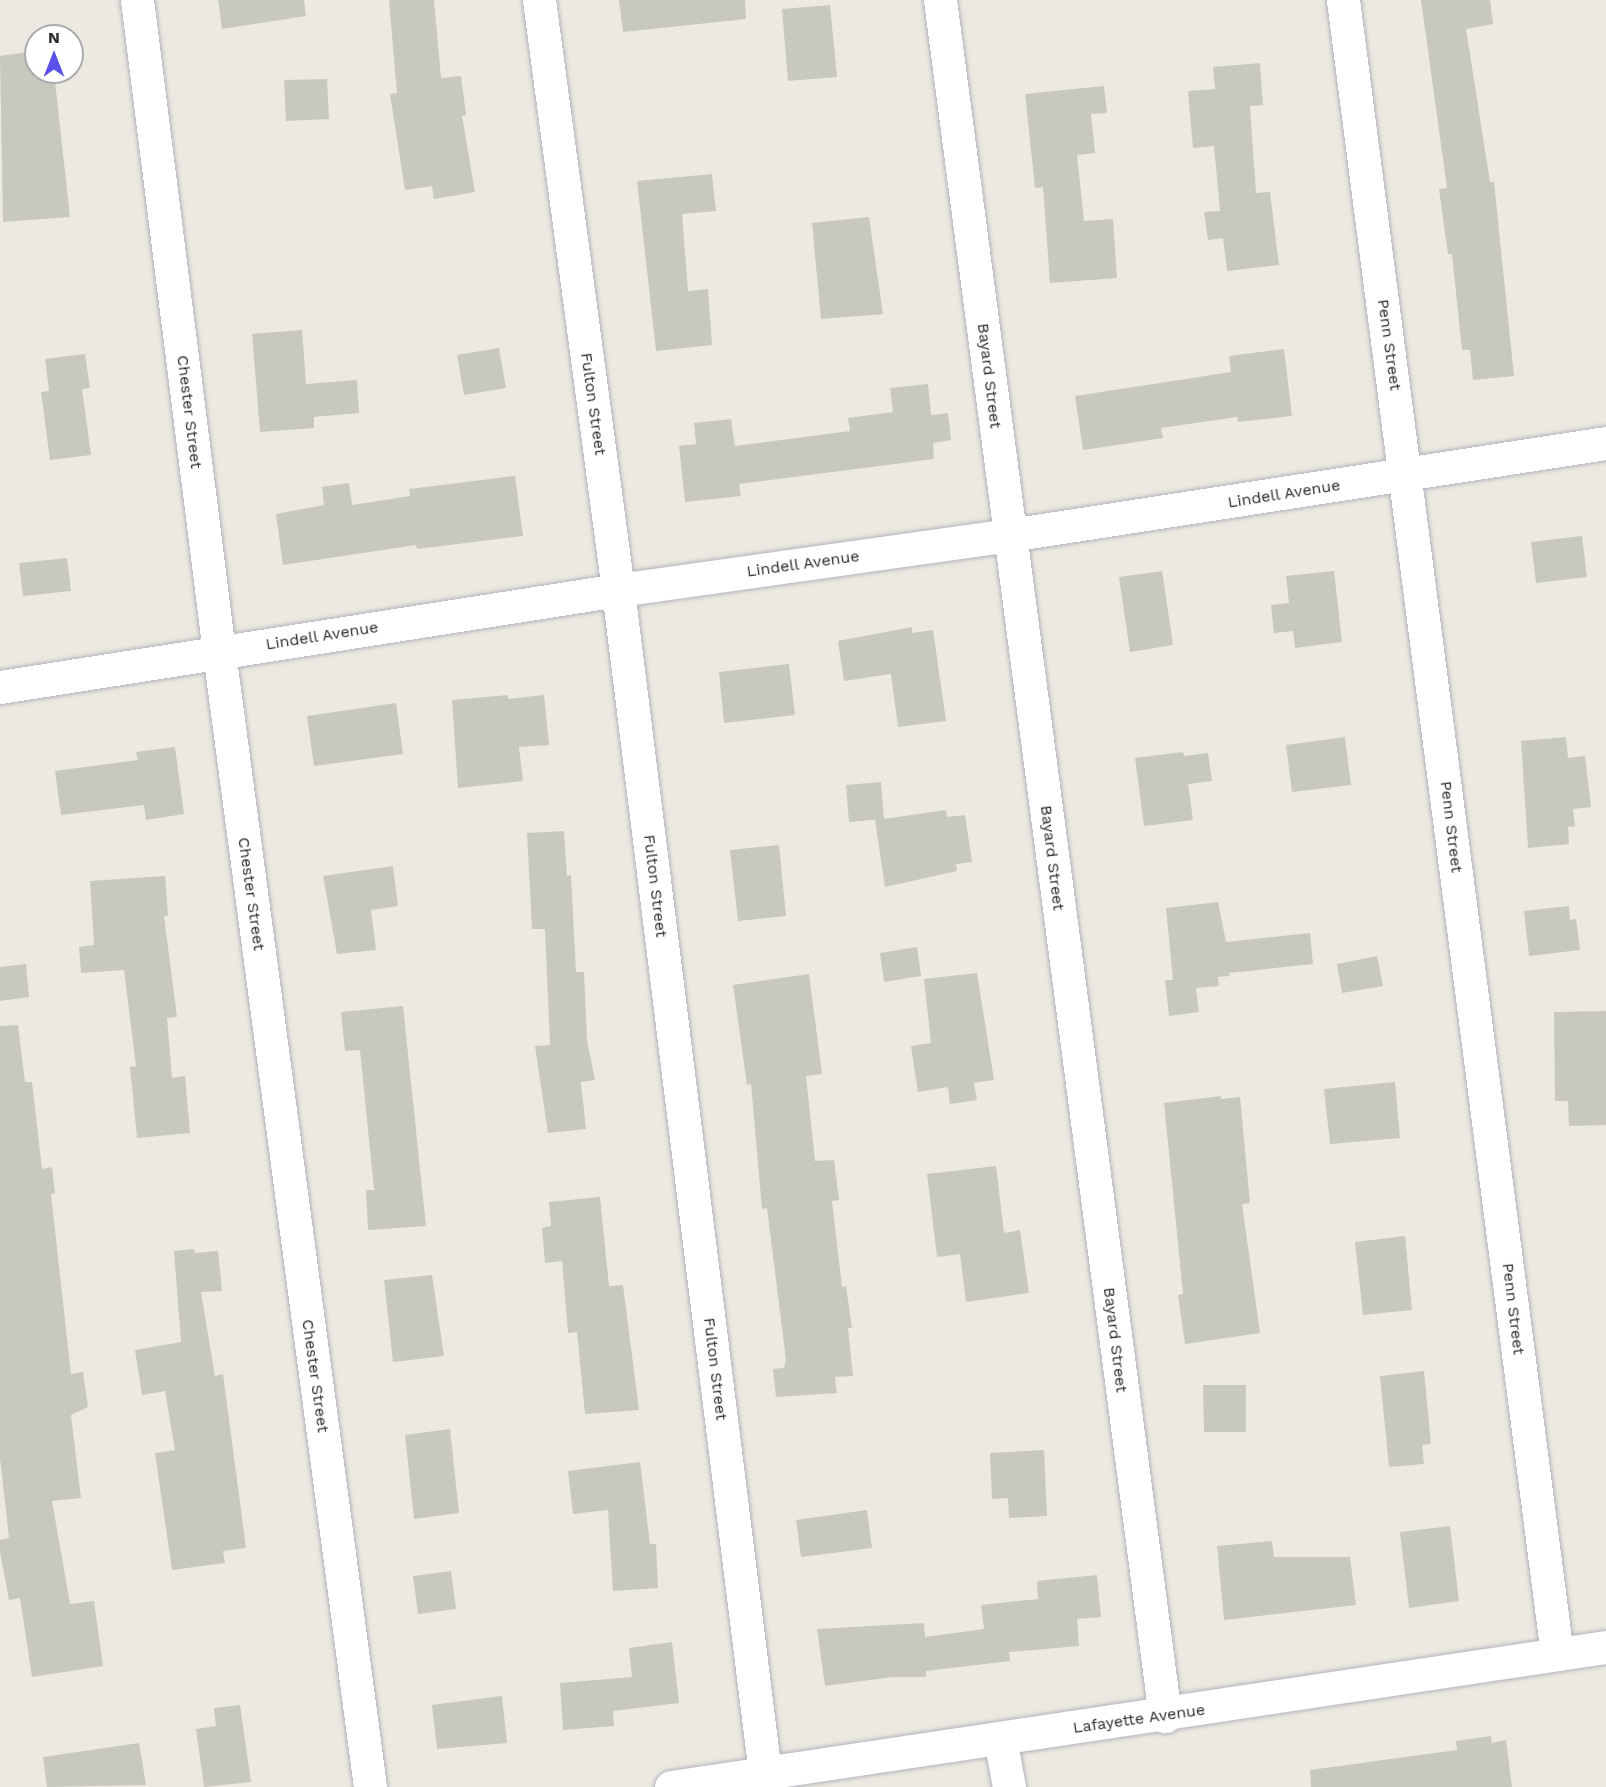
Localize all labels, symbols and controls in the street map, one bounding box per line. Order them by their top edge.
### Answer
north arrow [24,24,84,84]
text: N [48,28,60,47]
street label: Penn Street [1373,298,1405,392]
street label: Bayard Street [973,322,1005,430]
street label: Fulton Street [576,351,610,457]
street label: Chester Street [172,354,206,470]
street label: Lindell Avenue [1226,476,1342,512]
street label: Lindell Avenue [745,547,861,581]
street label: Lindell Avenue [264,618,380,654]
street label: Penn Street [1436,780,1466,874]
street label: Bayard Street [1036,804,1068,912]
street label: Fulton Street [639,834,671,938]
street label: Chester Street [234,836,268,952]
street label: Penn Street [1498,1262,1528,1356]
street label: Bayard Street [1099,1286,1131,1394]
street label: Fulton Street [699,1317,731,1421]
street label: Chester Street [298,1318,332,1434]
street label: Lafayette Avenue [1071,1700,1207,1738]

